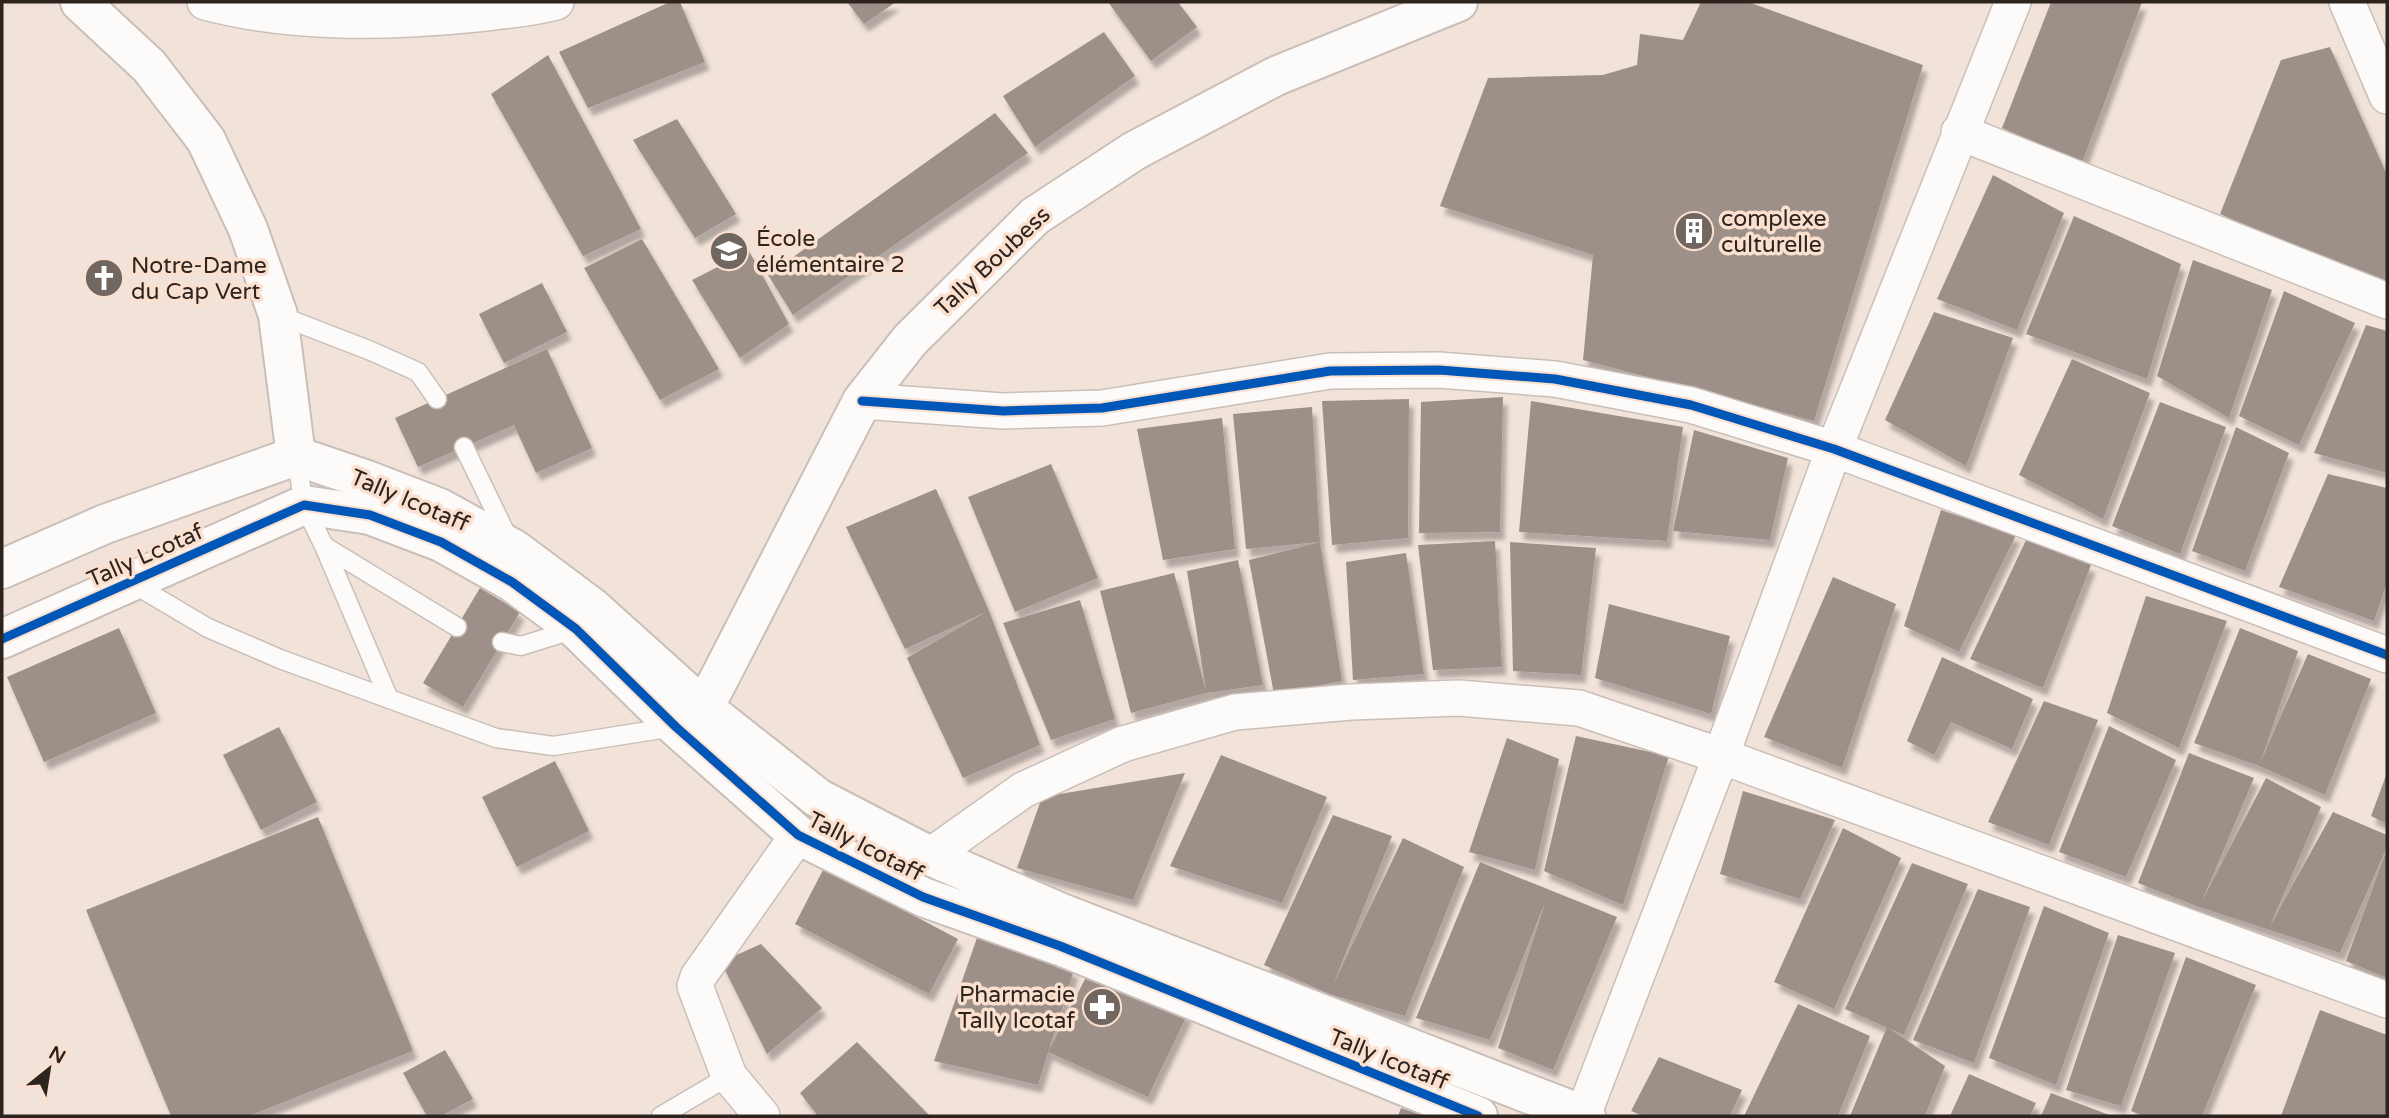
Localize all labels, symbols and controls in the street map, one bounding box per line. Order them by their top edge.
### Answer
street label: Tally Boubess [929,201,1056,323]
place label: complexe culturelle [1721,205,1827,259]
building icon: complexe culturelle [1673,210,1715,252]
place label: École élémentaire 2 [756,225,905,279]
school or university icon: École élémentaire 2 [708,230,750,272]
place label: Notre-Dame du Cap Vert [131,252,267,306]
church icon: Notre-Dame du Cap Vert [83,257,125,299]
street label: Tally Icotaff [346,463,473,539]
street label: Tally Lcotaf [83,518,208,594]
street label: Tally Icotaff [803,806,928,888]
place label: Pharmacie Tally Icotaf [958,981,1075,1035]
pharmacy icon: Pharmacie Tally Icotaf [1081,986,1123,1028]
street label: Tally Icotaff [1325,1023,1453,1097]
north arrow [14,1034,84,1104]
text: N [45,1042,69,1068]

